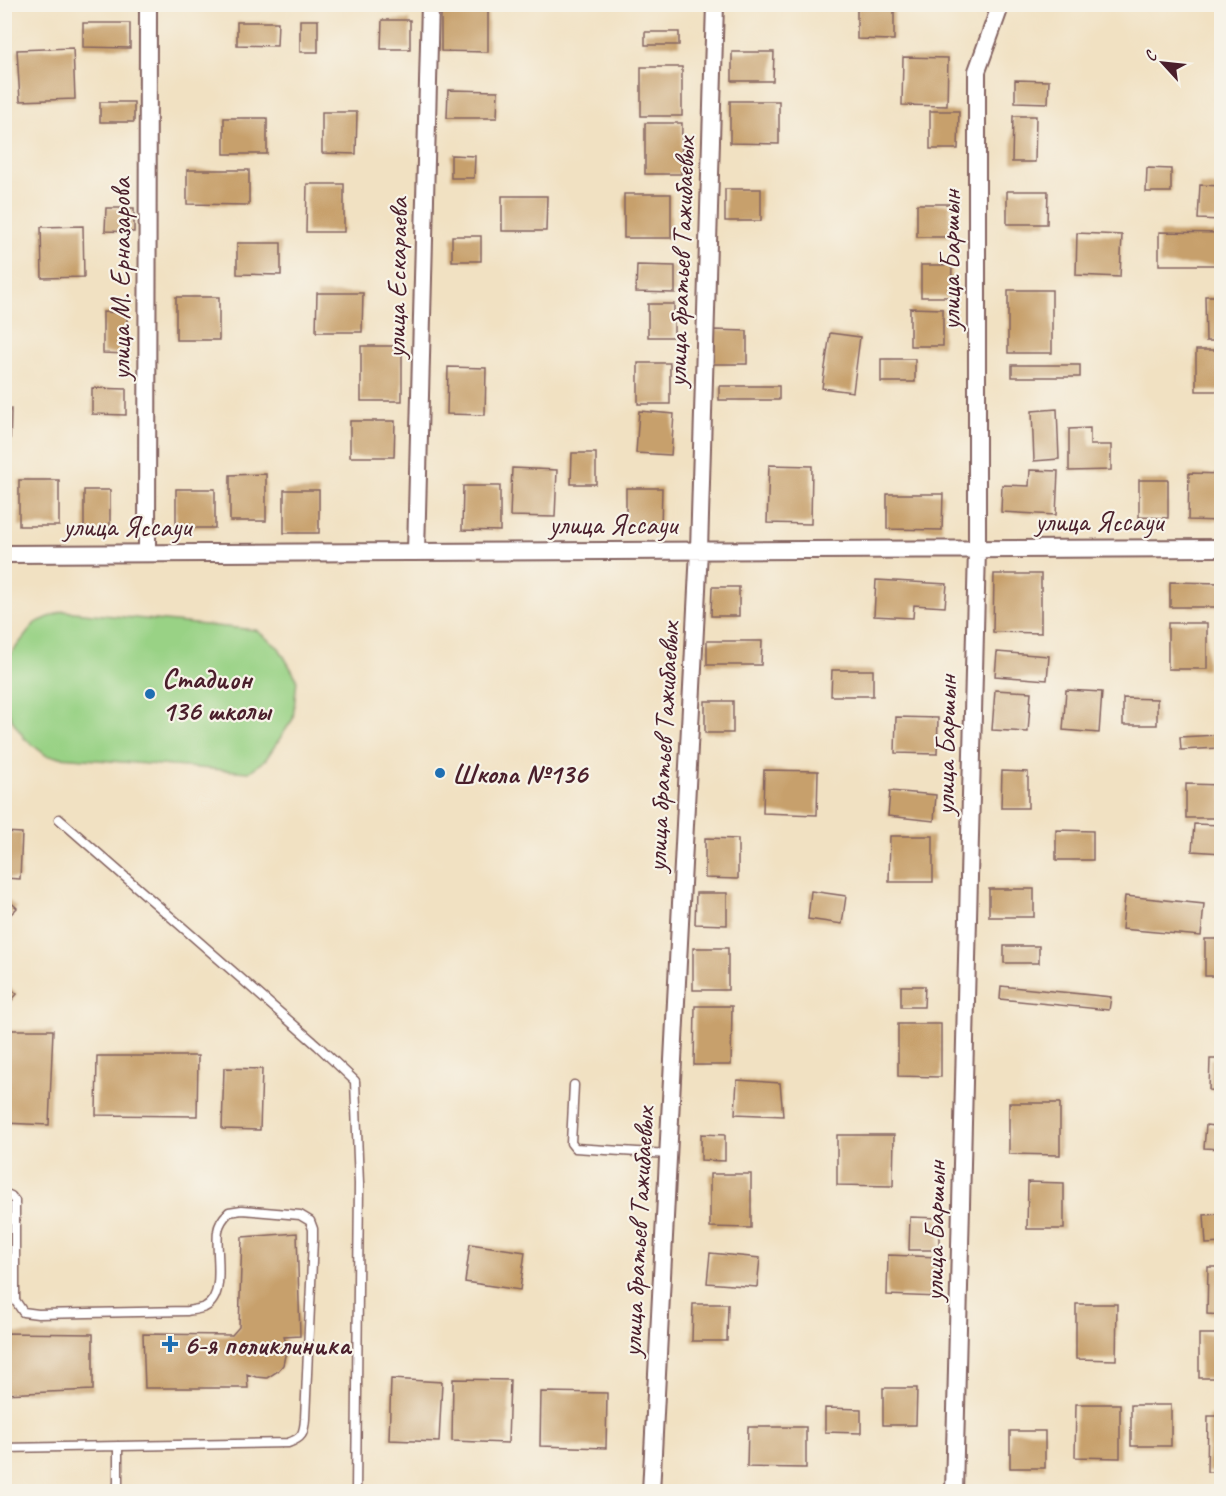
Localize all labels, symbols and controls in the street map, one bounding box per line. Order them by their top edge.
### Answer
north arrow [1133,33,1193,93]
text: С [1140,47,1162,65]
street label: улица братьев Тажибаевых [659,134,702,390]
street label: улица М. Ерназарова [103,176,138,382]
street label: улица Баршын [933,188,968,332]
street label: улица Ескараева [378,196,415,361]
street label: улица Яссауи [1033,504,1166,539]
street label: улица Яссауи [547,507,680,542]
street label: улица Яссауи [61,509,194,544]
street label: улица братьев Тажибаевых [638,619,687,875]
place label: Стадион 136 школы [162,661,273,728]
street label: улица Баршын [927,673,964,818]
marker: Стадион 136 школы [143,687,157,701]
place label: Школа №136 [452,756,589,791]
marker: Школа №136 [433,766,447,780]
street label: улица братьев Тажибаевых [613,1104,662,1360]
street label: улица Баршын [916,1159,953,1304]
place label: 6-я поликлиника [184,1327,353,1362]
marker: 6-я поликлиника [161,1335,179,1353]

